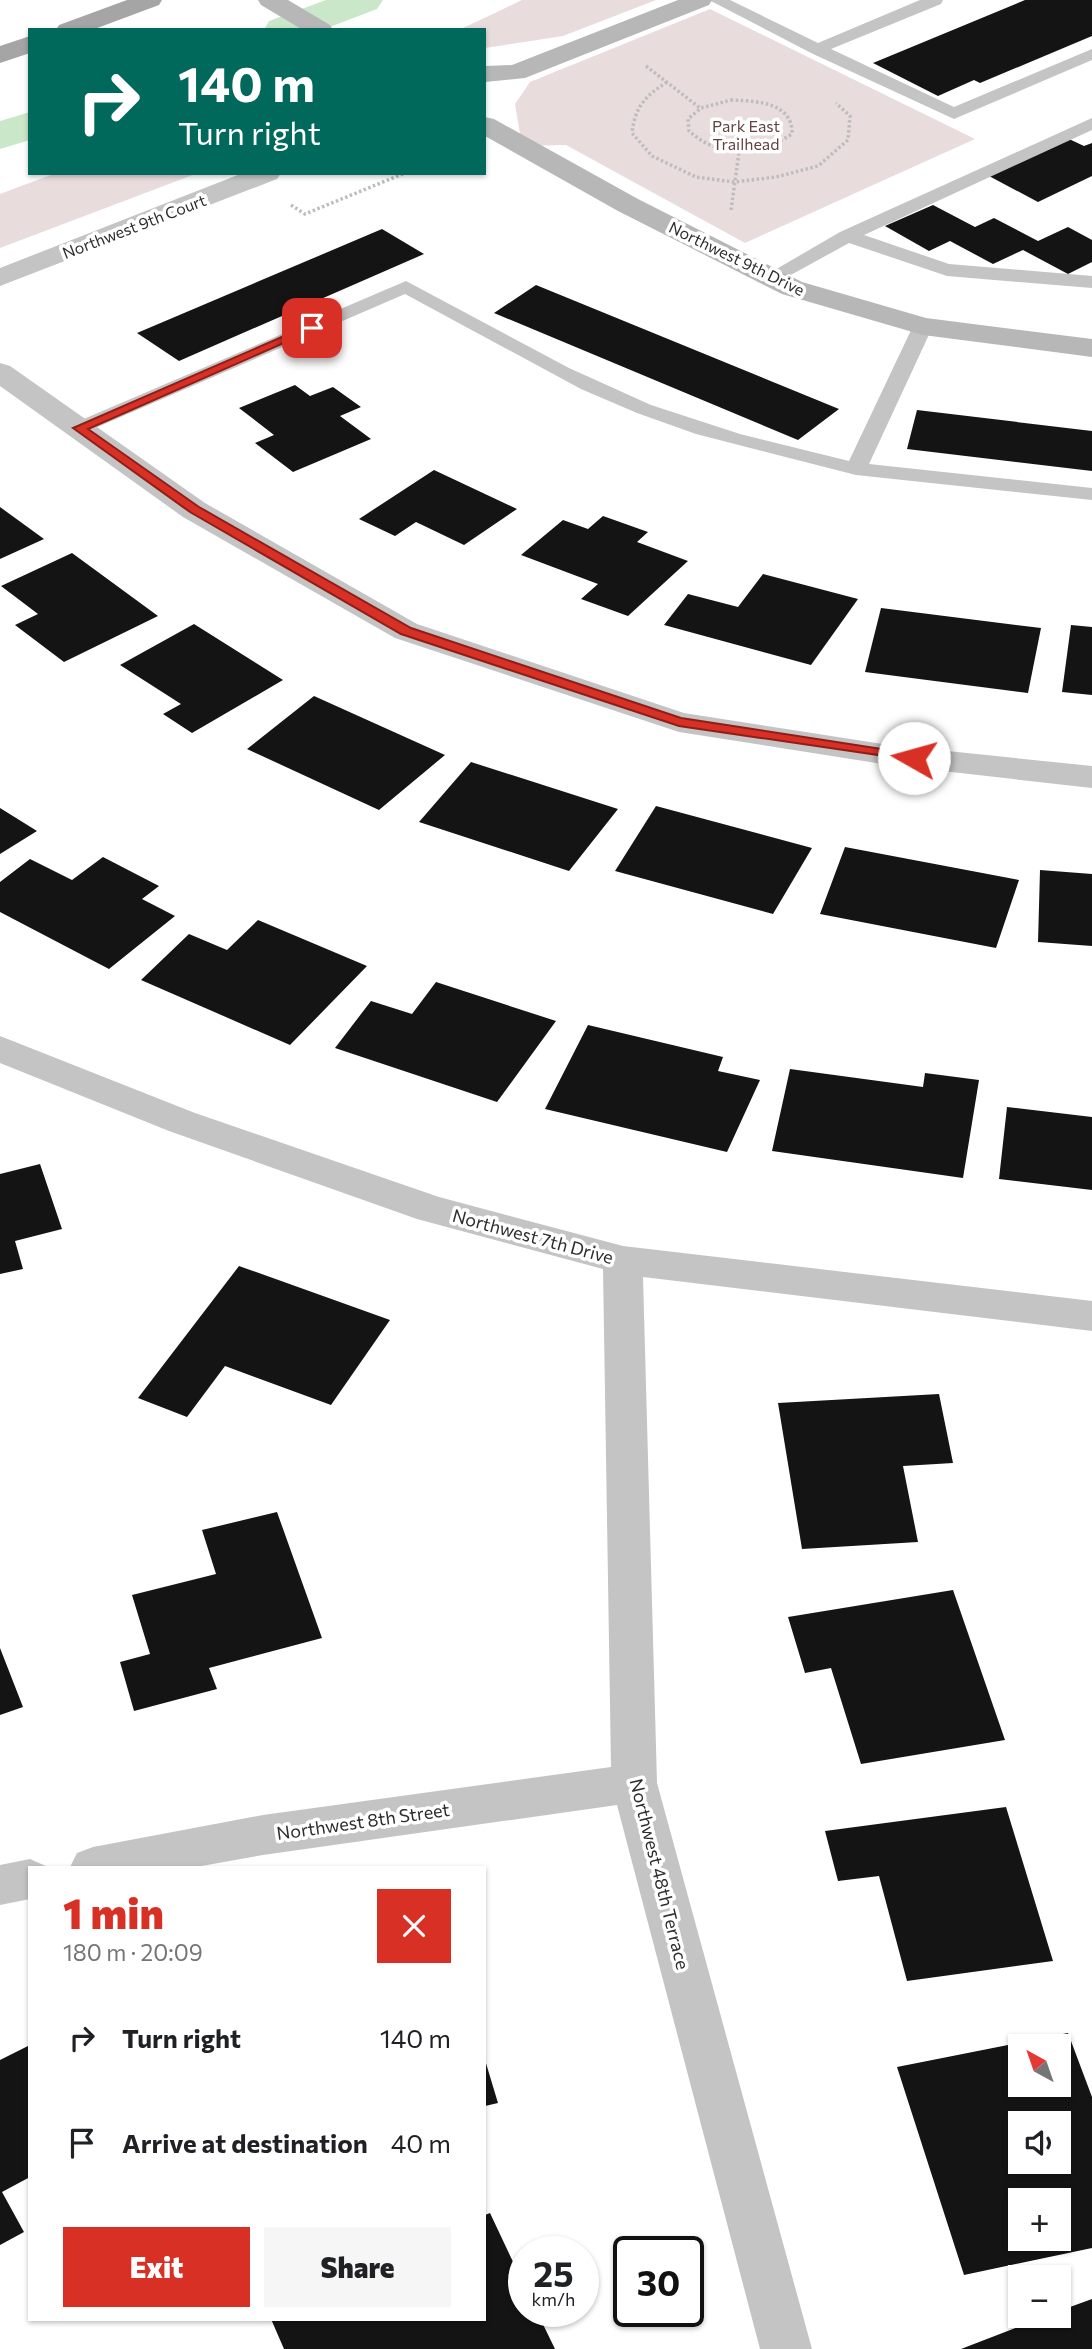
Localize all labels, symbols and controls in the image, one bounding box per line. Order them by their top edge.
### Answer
text: 140 m [178,52,315,112]
icon: right [63,56,154,147]
text: Turn right [178,112,321,152]
park label: Park East Trailhead [712,116,781,153]
street label: Northwest 9th Court [60,190,209,262]
street label: Northwest 9th Drive [666,217,808,299]
pin [282,298,342,358]
icon: arrive [293,309,331,347]
position arrow [877,721,951,795]
street label: Northwest 7th Drive [450,1204,616,1268]
street label: Northwest 48th Terrace [626,1776,694,1972]
street label: Northwest 8th Street [275,1798,451,1844]
text: 1 min [63,1886,164,1938]
button: close [377,1889,451,1963]
text: 180 m · 20:09 [63,1938,203,1966]
icon: right [63,2019,101,2057]
text: Turn right [122,2022,241,2053]
text: 140 m [380,2022,451,2053]
north arrow [1008,2034,1071,2096]
map controls [1008,2034,1071,2328]
button: sound [1008,2111,1071,2174]
icon: arrive [63,2124,101,2162]
text: Arrive at destination [122,2127,368,2158]
text: 40 m [391,2127,451,2158]
button: + [1008,2188,1071,2251]
button: Exit [63,2227,250,2307]
button: Share [264,2227,451,2307]
speed limit sign: 30 [613,2236,704,2327]
text: 25 [533,2251,574,2294]
button: − [1008,2265,1071,2328]
text: km/h [532,2288,575,2310]

